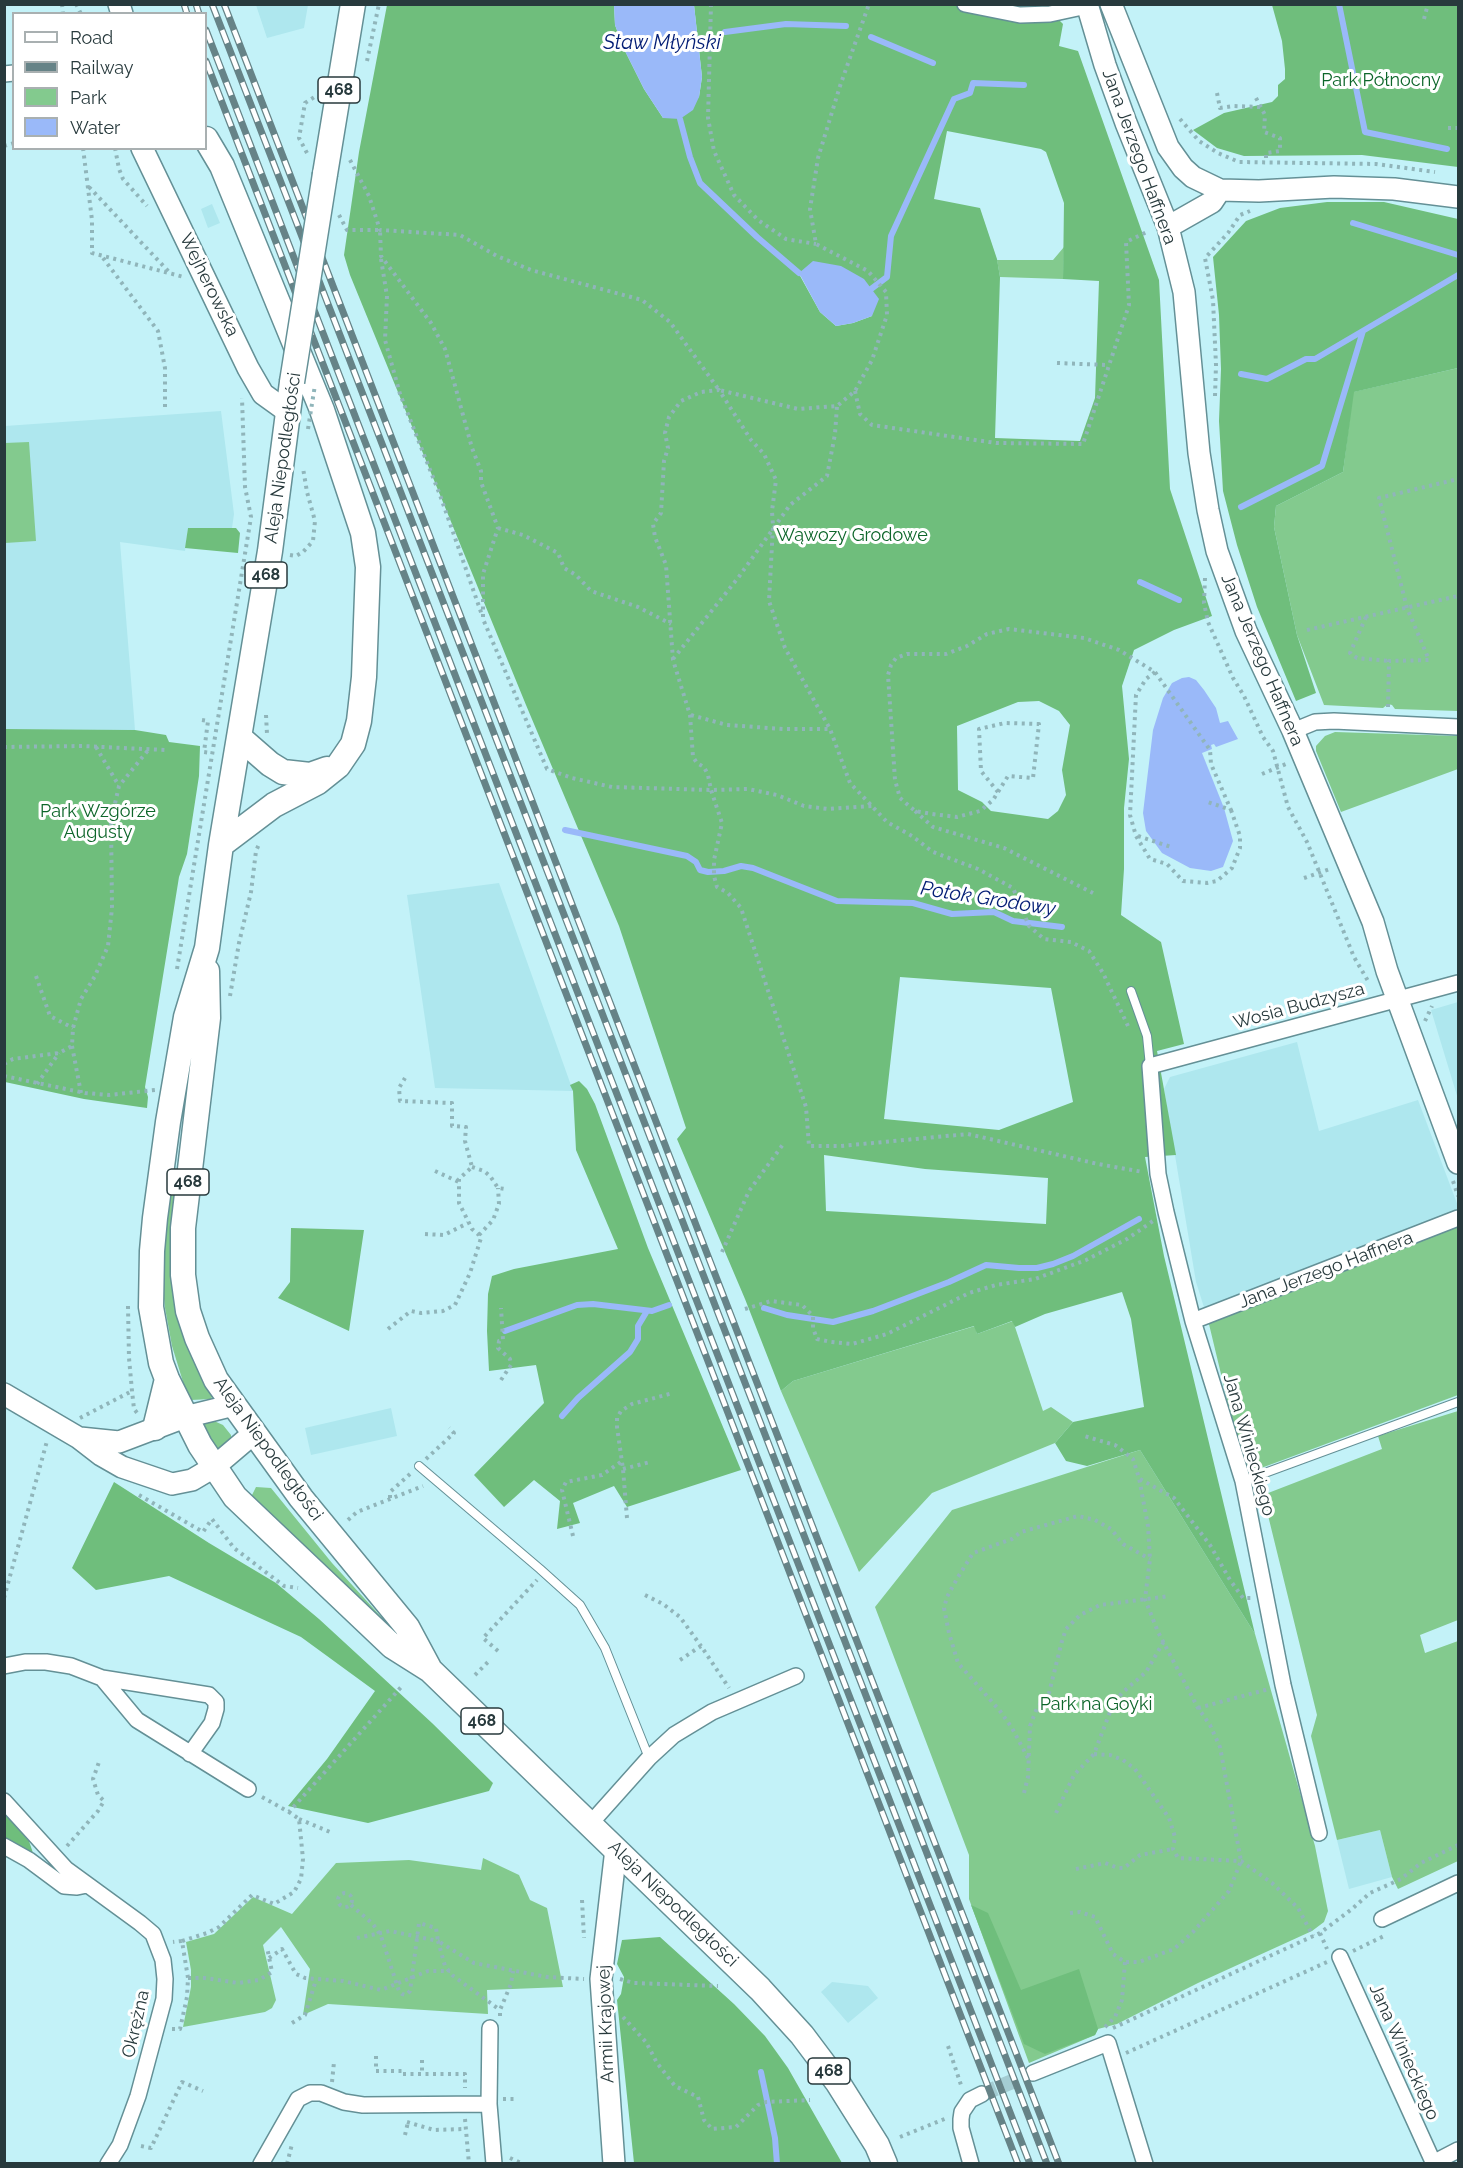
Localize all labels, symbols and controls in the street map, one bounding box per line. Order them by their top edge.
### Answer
legend [12,12,207,150]
text: Road [70,27,113,48]
water label: Staw Młyński [603,31,721,55]
text: Railway [70,57,134,78]
street label: Jana Jerzego Haffnera [1097,66,1181,248]
park label: Park Północny [1321,70,1441,92]
road number: 468 [318,77,360,103]
text: Park [70,87,107,108]
text: Water [70,117,120,138]
street label: Wejherowska [175,230,243,340]
street label: Aleja Niepodległości [260,371,306,545]
park label: Wąwozy Grodowe [776,525,928,547]
road number: 468 [245,562,287,588]
street label: Jana Jerzego Haffnera [1216,571,1308,749]
park label: Park Wzgórze Augusty [40,801,156,844]
water label: Potok Grodowy [919,876,1057,922]
street label: Wosia Budzysza [1231,978,1367,1034]
road number: 468 [167,1169,209,1195]
street label: Jana Jerzego Haffnera [1236,1227,1416,1313]
street label: Jana Winieckiego [1218,1372,1280,1518]
street label: Aleja Niepodległości [209,1373,327,1525]
park label: Park na Goyki [1040,1694,1152,1716]
road number: 468 [461,1708,503,1734]
street label: Aleja Niepodległości [603,1836,743,1972]
street label: Armii Krajowej [593,1964,619,2084]
street label: Jana Winieckiego [1364,1981,1444,2123]
street label: Okrężna [118,1988,154,2060]
road number: 468 [808,2058,850,2084]

